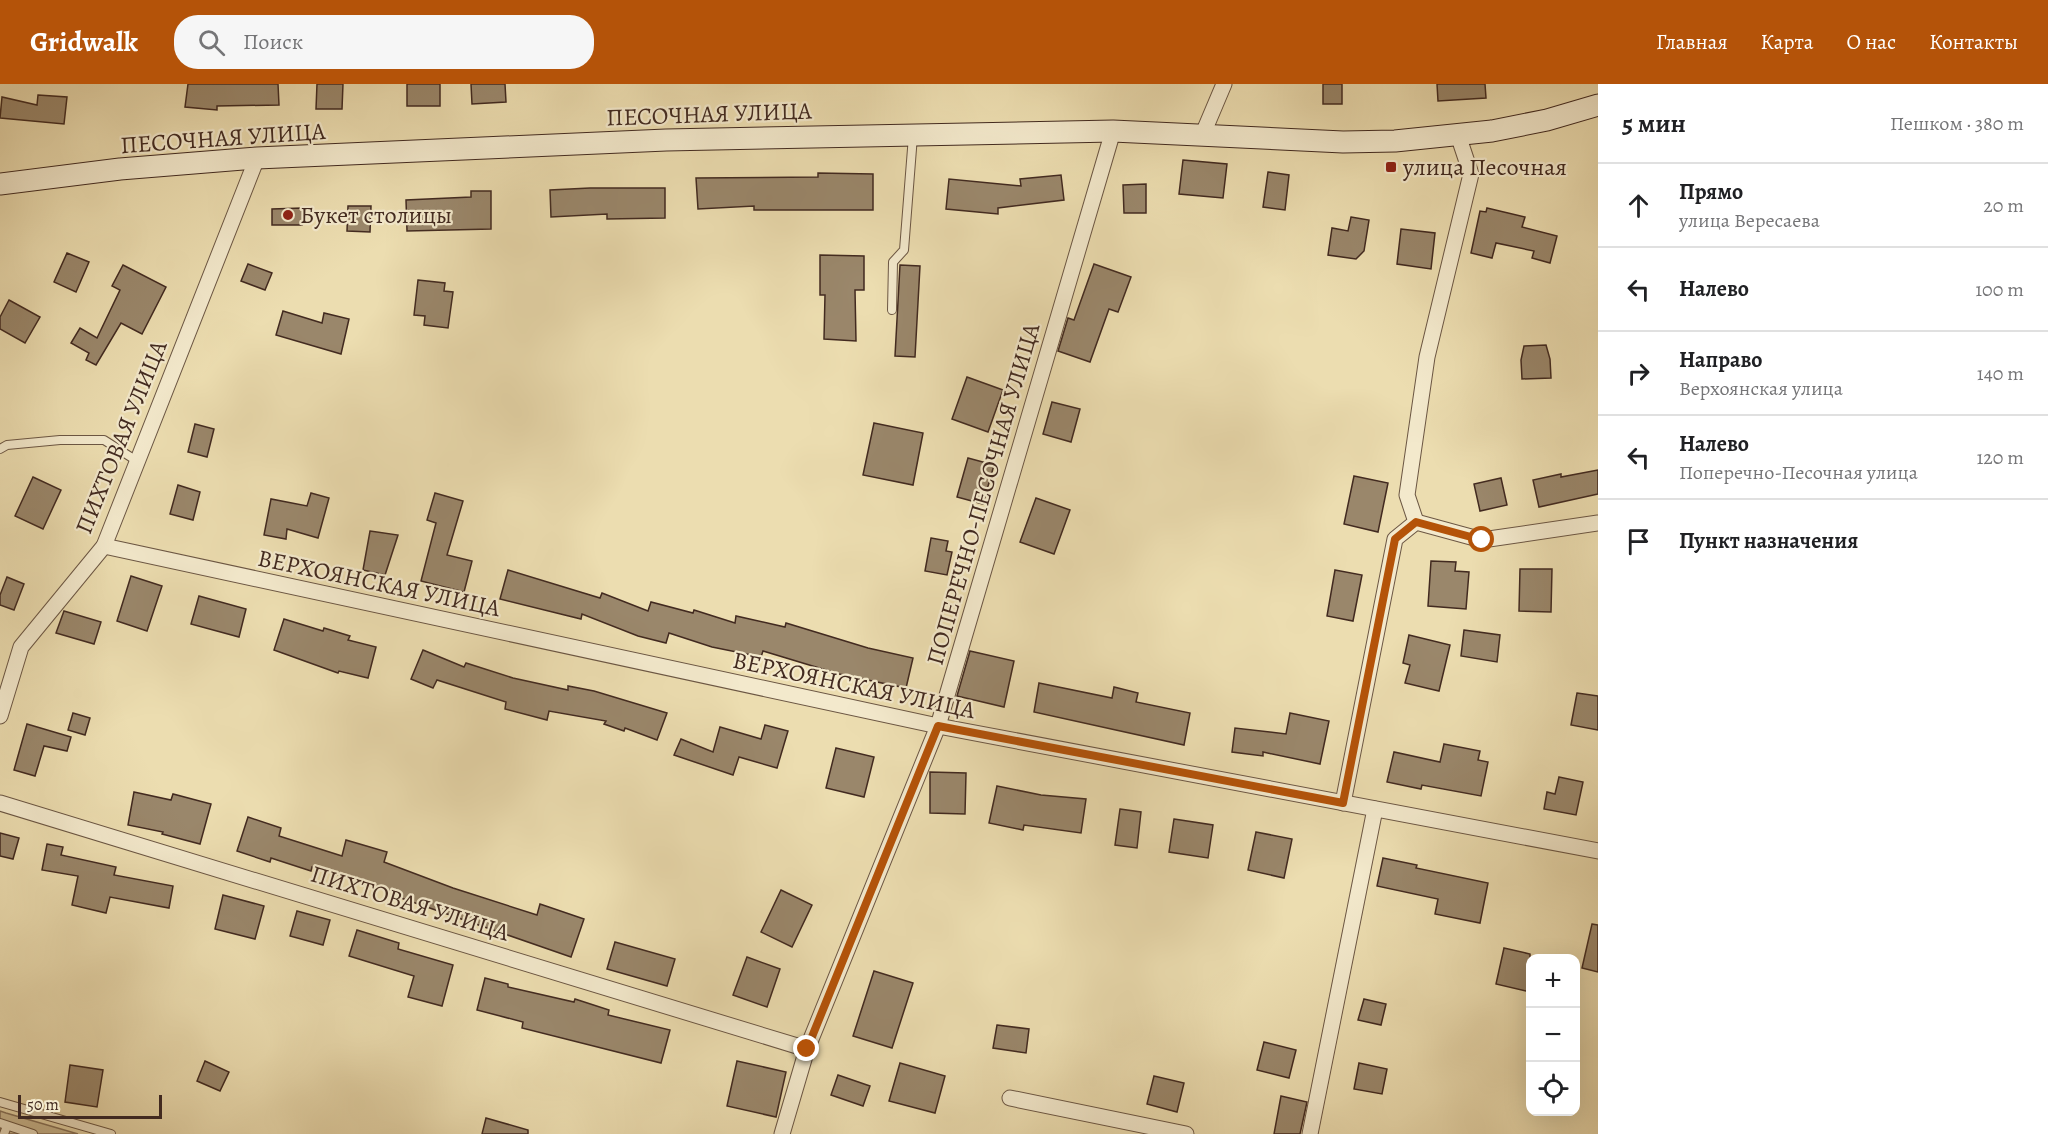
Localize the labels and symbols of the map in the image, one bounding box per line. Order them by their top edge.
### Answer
street label: ПЕСОЧНАЯ УЛИЦА [606,94,813,134]
street label: ПЕСОЧНАЯ УЛИЦА [119,115,328,161]
place label: улица Песочная [1402,151,1567,183]
marker: улица Песочная [1384,160,1398,174]
place label: Букет столицы [300,199,452,231]
marker: Букет столицы [281,208,295,222]
street label: ПОПЕРЕЧНО-ПЕСОЧНАЯ УЛИЦА [919,318,1047,669]
street label: ПИХТОВАЯ УЛИЦА [68,335,175,538]
route start [1468,526,1494,552]
street label: ВЕРХОЯНСКАЯ УЛИЦА [255,542,504,625]
street label: ВЕРХОЯНСКАЯ УЛИЦА [730,644,979,727]
street label: ПИХТОВАЯ УЛИЦА [307,858,514,949]
route end [793,1035,819,1061]
scale bar [18,1092,162,1120]

